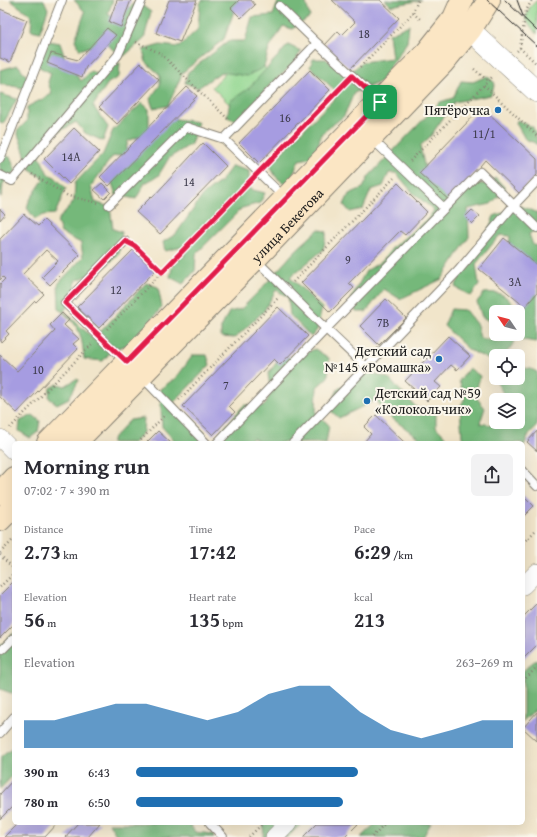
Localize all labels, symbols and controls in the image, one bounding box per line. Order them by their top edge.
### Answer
house number: 18 [358,25,370,42]
pin [363,85,397,119]
icon: arrive [369,91,391,113]
place label: Пятёрочка [424,100,490,120]
marker: Пятёрочка [493,105,503,115]
house number: 16 [279,109,291,126]
house number: 11/1 [473,125,496,142]
house number: 14А [62,148,81,165]
house number: 14 [183,173,195,190]
street label: улица Бекетова [246,183,328,268]
house number: 9 [345,251,351,268]
house number: 3А [508,273,522,290]
house number: 12 [110,281,122,298]
north arrow [489,305,525,341]
map controls [489,305,525,429]
house number: 7В [377,314,389,331]
place label: Детский сад №145 «Ромашка» [325,341,431,377]
button: locate [489,349,525,385]
marker: Детский сад №145 «Ромашка» [434,354,444,364]
house number: 10 [32,361,44,378]
house number: 7 [223,377,229,394]
place label: Детский сад №59 «Колокольчик» [374,383,481,419]
button: layers [489,393,525,429]
marker: Детский сад №59 «Колокольчик» [362,396,372,406]
text: Morning run [24,450,150,482]
button: share [471,454,513,496]
text: 07:02 · 7 × 390 m [24,481,110,500]
text: Distance [24,521,63,537]
text: Time [189,521,212,537]
text: Pace [354,521,375,537]
text: 2.73 [24,537,61,566]
text: 17:42 [189,537,236,566]
text: 6:29 [354,537,391,566]
text: km [61,547,78,563]
text: /km [391,547,413,563]
text: Elevation [24,589,67,605]
text: Heart rate [189,589,236,605]
text: kcal [354,589,373,605]
text: 56 [24,605,45,634]
text: 135 [189,605,220,634]
text: 213 [354,605,385,634]
text: m [45,615,56,631]
text: bpm [220,615,243,631]
text: Elevation [24,653,75,672]
text: 263–269 m [456,653,513,672]
text: 390 m [24,763,58,782]
text: 6:43 [88,763,110,782]
text: 780 m [24,793,58,812]
text: 6:50 [88,793,110,812]

